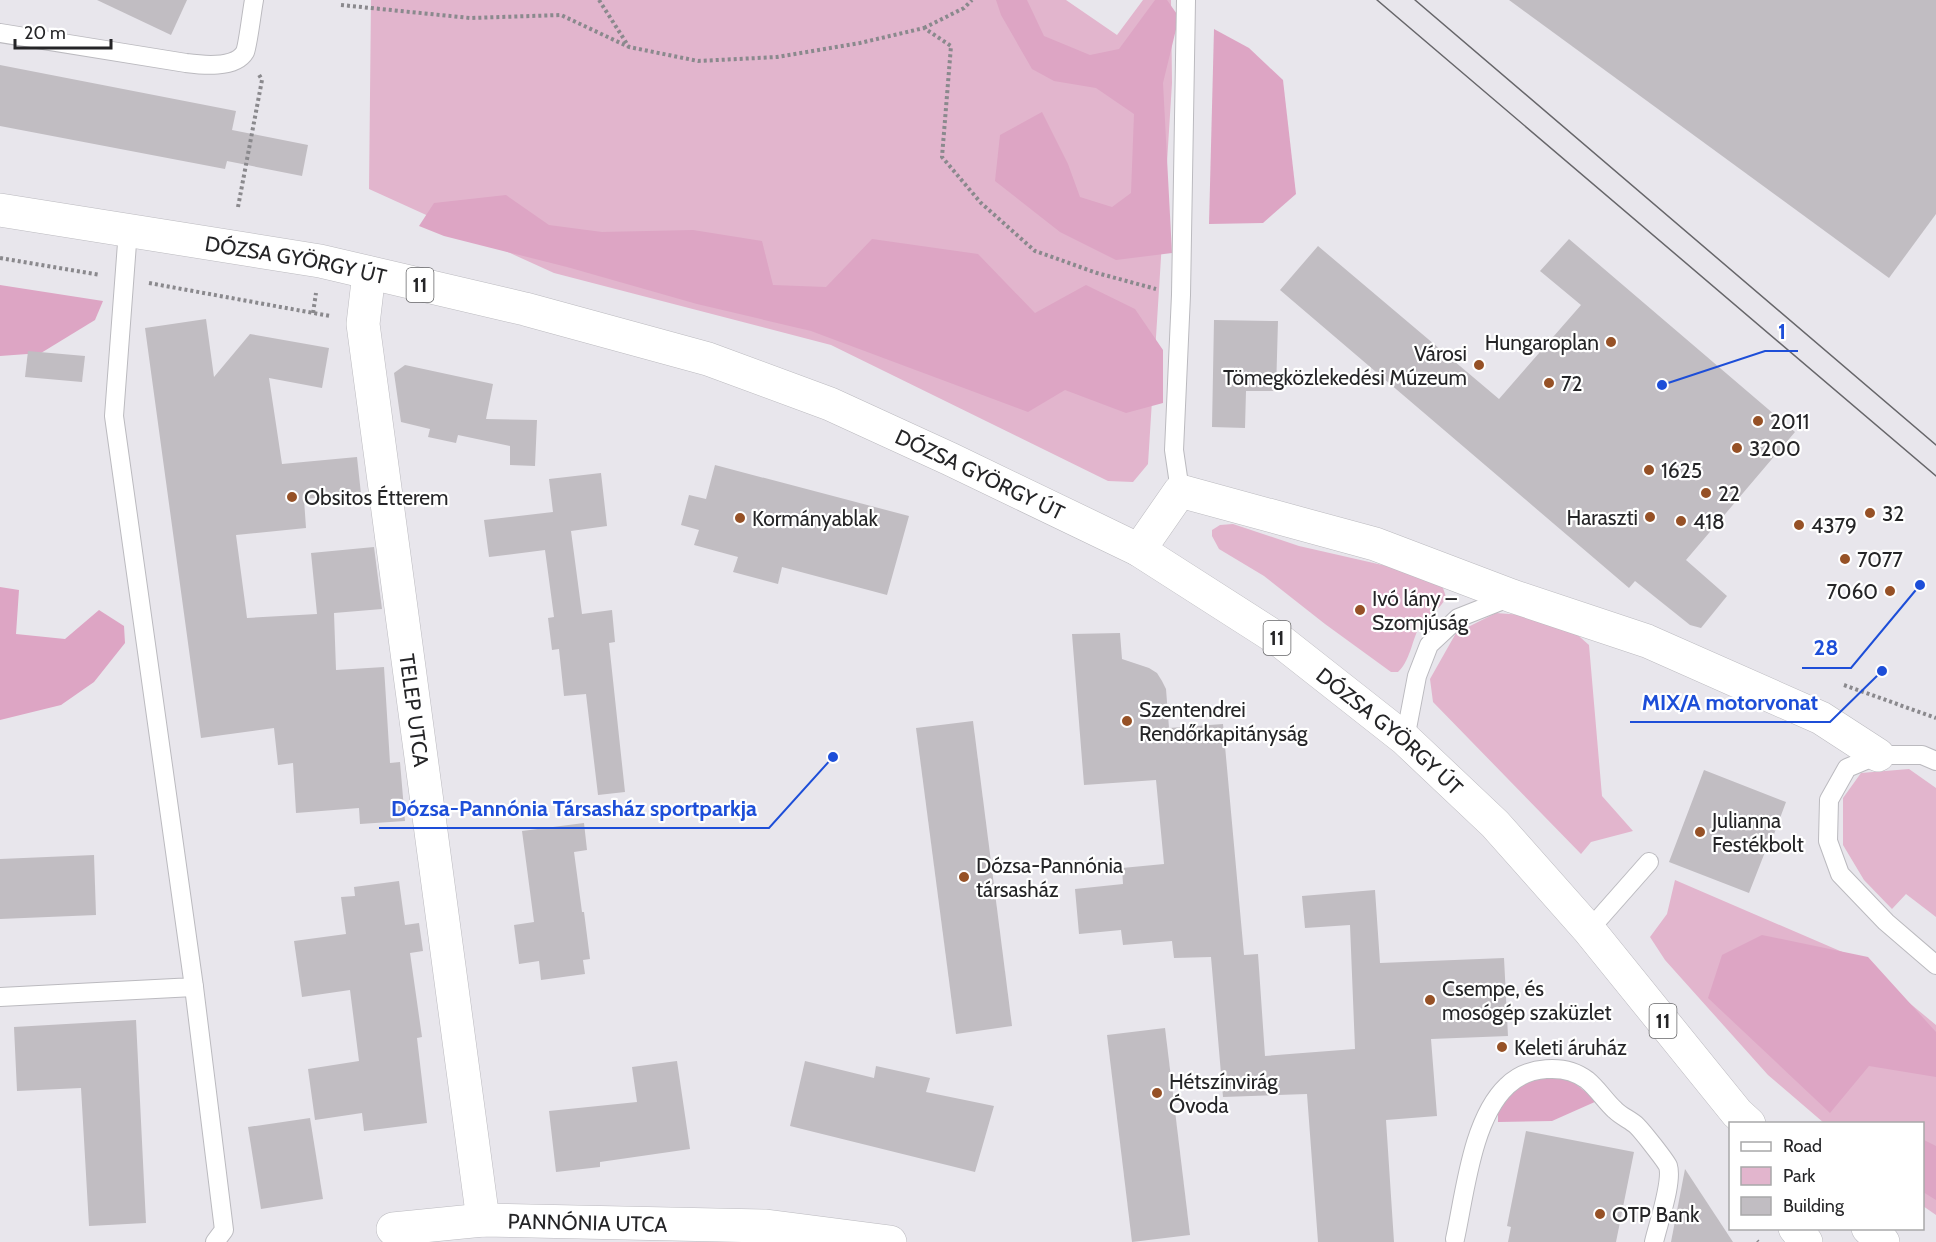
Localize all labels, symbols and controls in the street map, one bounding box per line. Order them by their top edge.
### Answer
scale bar [15,12,111,50]
text: 20 m [24,22,66,44]
street label: DÓZSA GYÖRGY ÚT [203,230,389,289]
road number: 11 [406,268,434,302]
callout: 1 [1765,311,1798,351]
text: 1 [1778,318,1786,345]
place label: Hungaroplan [1485,330,1599,355]
marker: Hungaroplan [1604,335,1618,349]
place label: Városi Tömegközlekedési Múzeum [1223,341,1467,390]
marker: Városi Tömegközlekedési Múzeum [1472,358,1486,372]
place label: 72 [1561,371,1583,396]
marker: 72 [1542,376,1556,390]
place label: 2011 [1770,409,1809,434]
marker: 2011 [1751,414,1765,428]
street label: DÓZSA GYÖRGY ÚT [892,423,1069,525]
place label: 3200 [1749,436,1801,461]
marker: 3200 [1730,441,1744,455]
place label: 1625 [1661,458,1702,483]
marker: 1625 [1642,463,1656,477]
place label: 22 [1718,481,1740,506]
place label: Obsitos Étterem [304,485,449,510]
marker: 22 [1699,486,1713,500]
marker: Obsitos Étterem [285,490,299,504]
place label: 32 [1882,501,1904,526]
place label: Haraszti [1567,505,1638,530]
place label: Kormányablak [752,506,879,531]
marker: 32 [1863,506,1877,520]
place label: 418 [1693,509,1725,534]
marker: Haraszti [1643,510,1657,524]
marker: Kormányablak [733,511,747,525]
place label: 4379 [1811,513,1857,538]
marker: 418 [1674,514,1688,528]
marker: 4379 [1792,518,1806,532]
place label: 7077 [1857,547,1903,572]
marker: 7077 [1838,552,1852,566]
place label: 7060 [1826,579,1878,604]
marker: 7060 [1883,584,1897,598]
place label: Ivó lány – Szomjúság [1372,586,1469,636]
marker: Ivó lány – Szomjúság [1353,603,1367,617]
road number: 11 [1264,621,1290,655]
callout: 28 [1802,628,1851,668]
text: 28 [1814,634,1838,661]
street label: TELEP UTCA [395,652,435,768]
street label: DÓZSA GYÖRGY ÚT [1312,662,1468,800]
callout: MIX/A motorvonat [1630,682,1830,722]
text: MIX/A motorvonat [1642,689,1819,716]
place label: Szentendrei Rendőrkapitányság [1139,697,1308,746]
marker: Szentendrei Rendőrkapitányság [1120,714,1134,728]
callout: Dózsa-Pannónia Társasház sportparkja [379,788,769,828]
text: Dózsa-Pannónia Társasház sportparkja [391,795,757,822]
place label: Julianna Festékbolt [1711,808,1804,857]
marker: Julianna Festékbolt [1693,825,1707,839]
place label: Dózsa-Pannónia társasház [976,853,1123,902]
marker: Dózsa-Pannónia társasház [957,870,971,884]
place label: Csempe, és mosógép szaküzlet [1442,976,1612,1025]
marker: Csempe, és mosógép szaküzlet [1423,993,1437,1007]
road number: 11 [1650,1004,1676,1038]
place label: Keleti áruház [1514,1035,1627,1060]
marker: Keleti áruház [1495,1040,1509,1054]
place label: Hétszínvirág Óvoda [1169,1069,1278,1118]
marker: Hétszínvirág Óvoda [1150,1086,1164,1100]
legend [1729,1122,1924,1230]
text: Road [1783,1135,1822,1157]
text: Park [1783,1165,1816,1187]
text: Building [1783,1195,1845,1217]
place label: OTP Bank [1612,1202,1700,1227]
marker: OTP Bank [1593,1207,1607,1221]
street label: PANNÓNIA UTCA [508,1208,668,1236]

